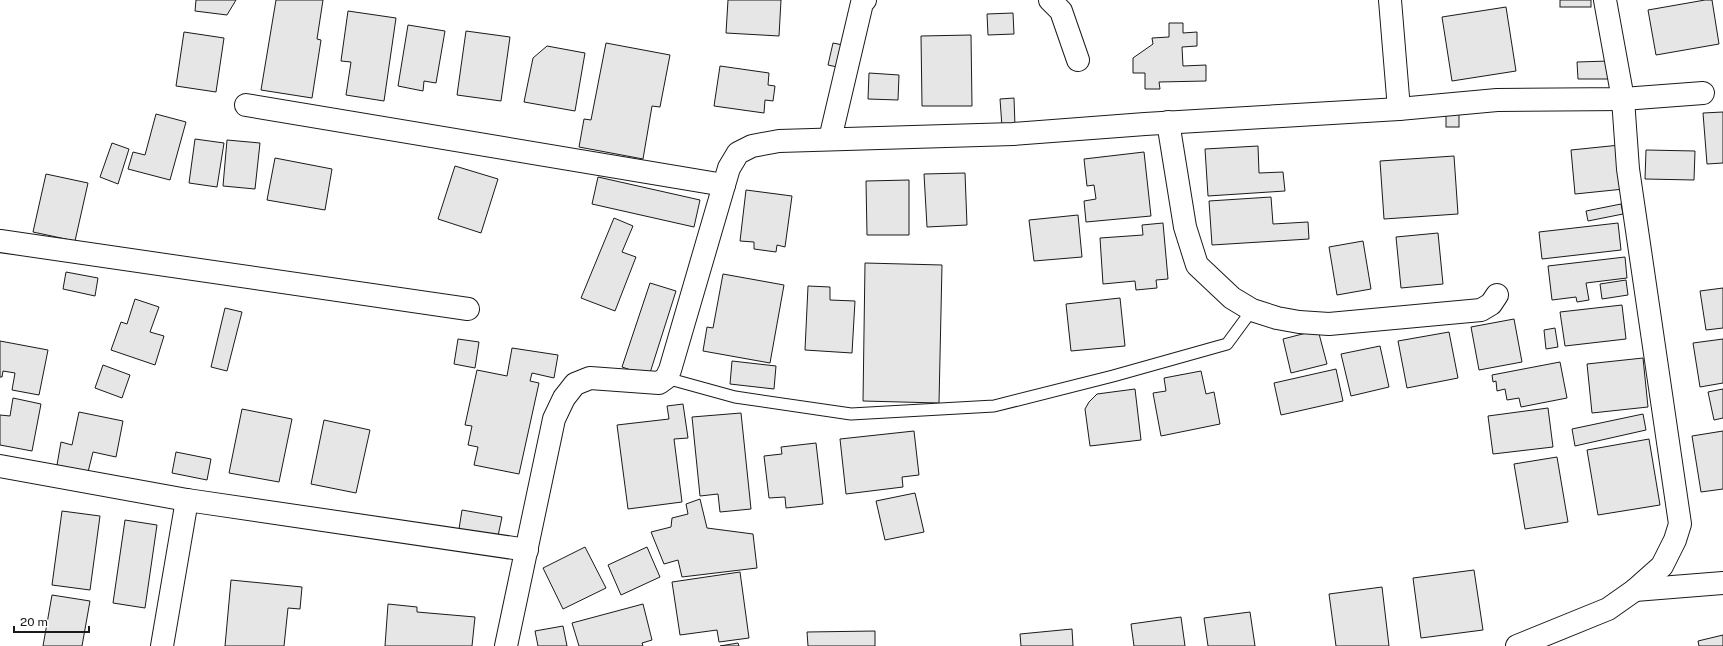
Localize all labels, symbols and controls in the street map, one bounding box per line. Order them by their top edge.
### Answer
scale bar [14,608,89,634]
text: 20 m [20,615,48,629]

